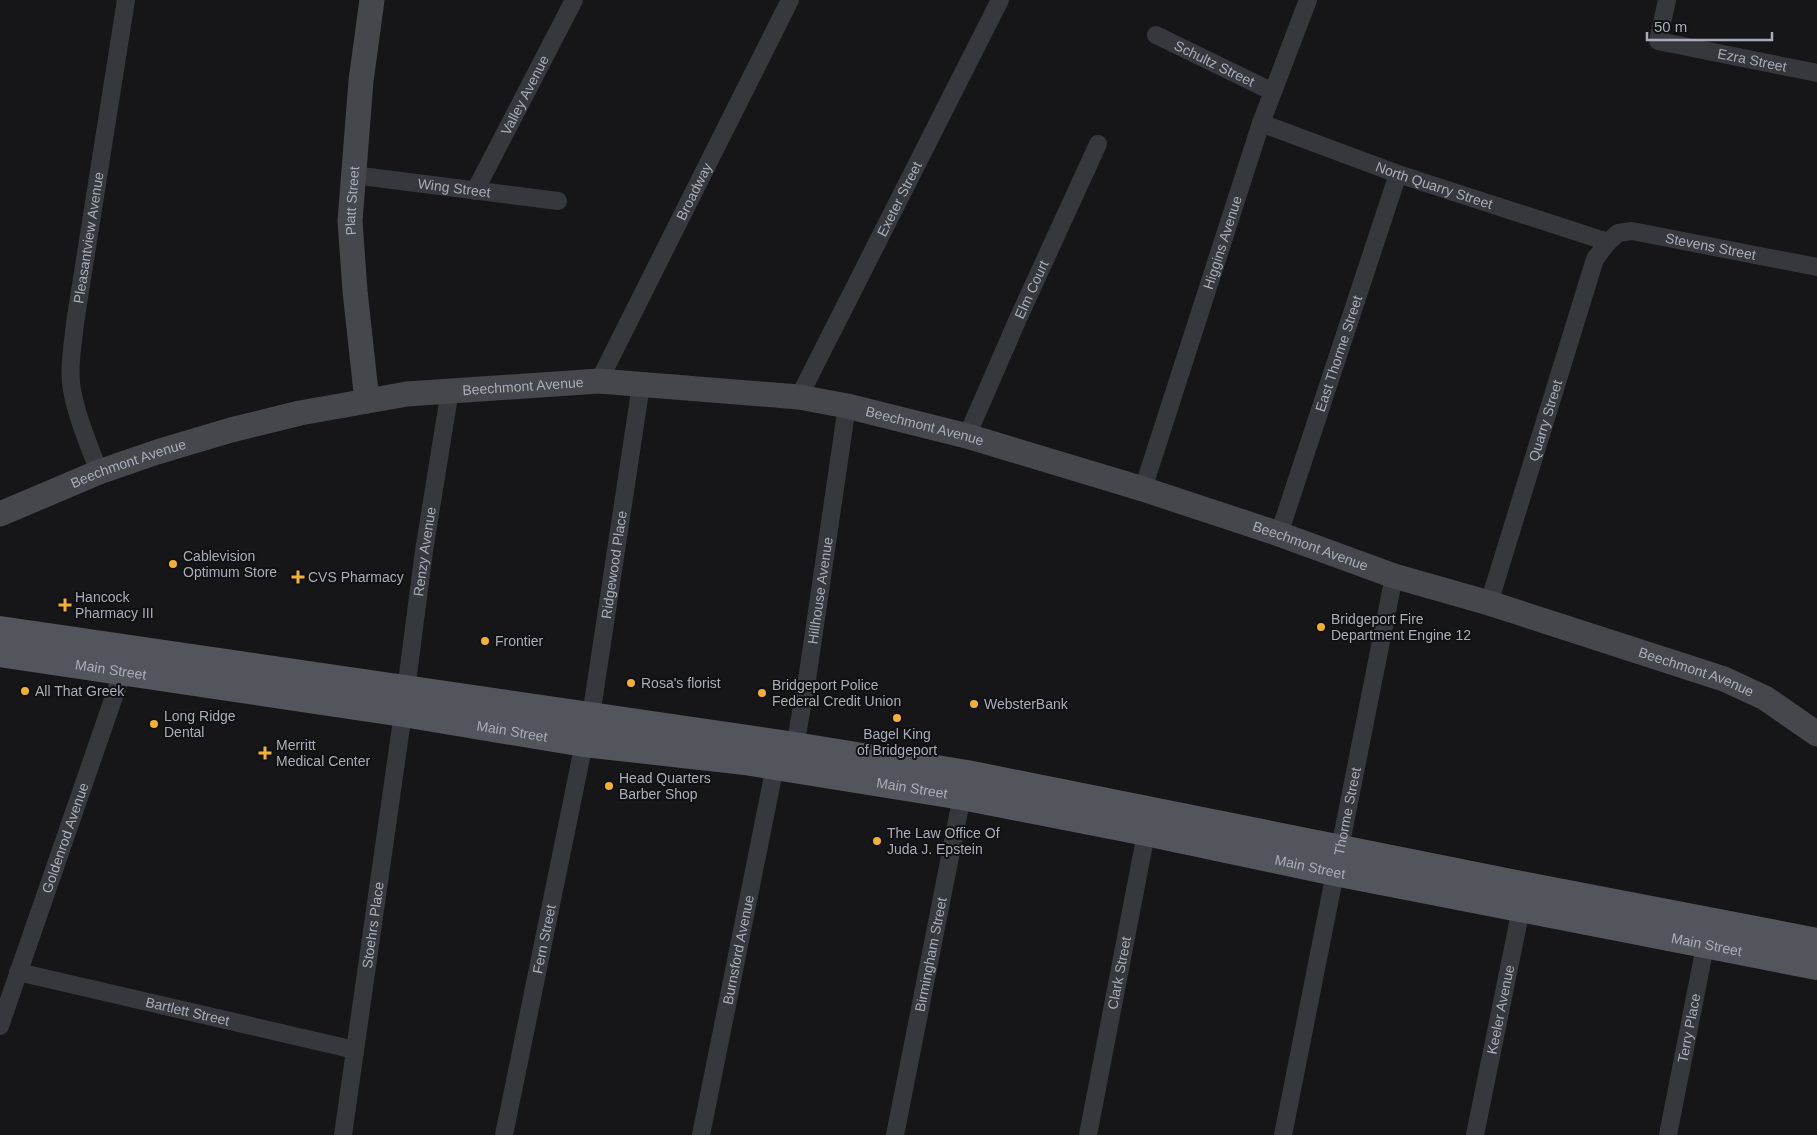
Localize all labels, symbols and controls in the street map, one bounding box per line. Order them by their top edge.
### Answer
scale bar [1647,10,1772,42]
text: 50 m [1654,18,1687,35]
street label: Schultz Street [1172,37,1257,90]
street label: Ezra Street [1716,45,1788,75]
street label: Valley Avenue [497,52,552,138]
street label: North Quarry Street [1373,158,1495,212]
street label: Exeter Street [874,159,925,239]
street label: Broadway [673,160,715,223]
street label: Platt Street [342,166,362,236]
street label: Pleasantview Avenue [70,171,107,305]
street label: Wing Street [417,175,492,200]
street label: Higgins Avenue [1200,194,1245,291]
street label: Stevens Street [1664,230,1757,263]
street label: Elm Court [1011,258,1052,321]
street label: East Thorme Street [1312,293,1365,414]
street label: Beechmont Avenue [462,374,584,398]
street label: Quarry Street [1525,378,1565,463]
street label: Beechmont Avenue [864,403,986,449]
street label: Beechmont Avenue [68,436,188,491]
street label: Renzy Avenue [410,506,439,597]
street label: Ridgewood Place [598,509,630,620]
street label: Beechmont Avenue [1251,518,1370,574]
street label: Hillhouse Avenue [804,536,836,645]
place label: Cablevision Optimum Store [183,548,277,580]
marker: Cablevision Optimum Store [167,558,179,570]
place label: CVS Pharmacy [308,569,404,585]
marker: CVS Pharmacy [292,571,304,583]
place label: Hancock Pharmacy III [75,589,154,621]
marker: Hancock Pharmacy III [59,599,71,611]
place label: Bridgeport Fire Department Engine 12 [1331,611,1471,643]
marker: Bridgeport Fire Department Engine 12 [1315,621,1327,633]
place label: Frontier [495,633,544,649]
marker: Frontier [479,635,491,647]
street label: Beechmont Avenue [1637,644,1757,700]
street label: Main Street [74,656,148,683]
place label: Rosa's florist [641,675,721,691]
marker: Rosa's florist [625,677,637,689]
place label: Bridgeport Police Federal Credit Union [772,677,901,709]
place label: All That Greek [35,683,125,699]
marker: All That Greek [19,685,31,697]
marker: Bridgeport Police Federal Credit Union [756,687,768,699]
place label: WebsterBank [984,696,1069,712]
marker: WebsterBank [968,698,980,710]
place label: Long Ridge Dental [164,708,236,740]
marker: Bagel King of Bridgeport [891,712,903,724]
street label: Main Street [475,717,549,745]
marker: Long Ridge Dental [148,718,160,730]
place label: Bagel King of Bridgeport [857,726,937,758]
place label: Merritt Medical Center [276,737,370,769]
marker: Merritt Medical Center [258,746,272,760]
street label: Thorme Street [1331,766,1364,857]
place label: Head Quarters Barber Shop [619,770,711,802]
street label: Main Street [875,774,949,802]
street label: Goldenrod Avenue [39,780,92,895]
marker: Head Quarters Barber Shop [603,780,615,792]
place label: The Law Office Of Juda J. Epstein [887,825,1000,857]
marker: The Law Office Of Juda J. Epstein [871,835,883,847]
street label: Main Street [1273,851,1347,882]
street label: Stoehrs Place [359,881,387,969]
street label: Burnsford Avenue [719,893,757,1006]
street label: Birmingham Street [912,896,950,1013]
street label: Fern Street [529,903,559,975]
street label: Main Street [1670,930,1743,959]
street label: Clark Street [1104,935,1134,1011]
street label: Keeler Avenue [1484,963,1517,1056]
street label: Terry Place [1674,992,1704,1064]
street label: Bartlett Street [144,994,231,1029]

